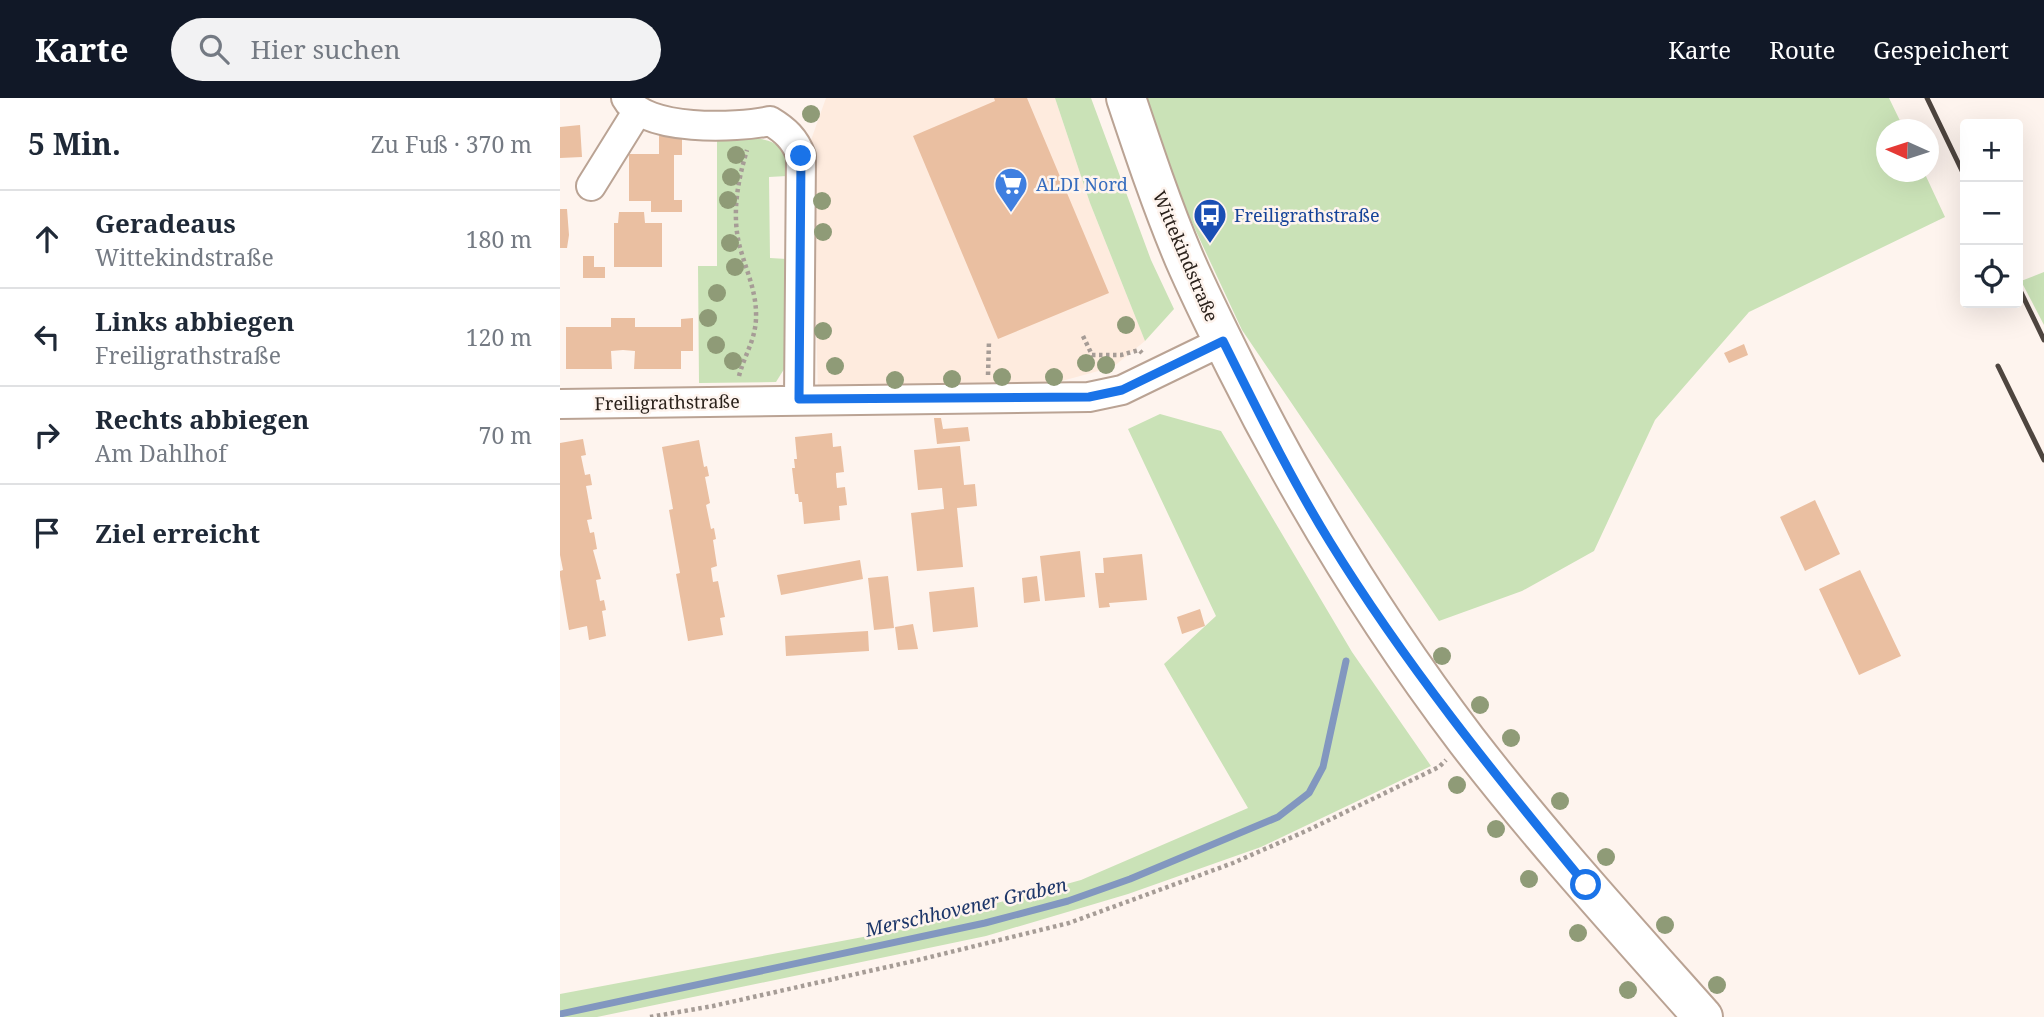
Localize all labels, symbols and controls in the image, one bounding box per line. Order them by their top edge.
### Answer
search box [171,18,661,81]
text: Karte [35,27,129,72]
icon: search [195,30,233,68]
text: Hier suchen [251,31,401,67]
text: Karte [1668,33,1731,66]
text: Route [1769,33,1835,66]
text: Gespeichert [1873,33,2009,66]
north arrow [1876,119,1939,182]
map controls [1960,119,2023,308]
button: + [1960,119,2023,182]
text: 5 Min. [28,123,121,164]
text: Zu Fuß · 370 m [371,128,532,160]
route end [785,140,816,171]
supermarket icon: ALDI Nord [992,165,1030,214]
place label: ALDI Nord [1036,172,1128,196]
button: − [1960,182,2023,245]
street label: Wittekindstraße [1148,187,1224,325]
bus stop icon: Freiligrathstraße [1191,196,1229,245]
place label: Freiligrathstraße [1234,203,1380,227]
text: Geradeaus [95,205,236,241]
icon: ahead [28,220,66,258]
text: 180 m [466,223,532,255]
text: Wittekindstraße [95,241,274,273]
button: locate [1960,245,2023,308]
text: Links abbiegen [95,303,294,339]
icon: left [28,318,66,356]
text: 120 m [466,321,532,353]
text: Freiligrathstraße [95,339,281,371]
street label: Freiligrathstraße [594,389,740,415]
text: Rechts abbiegen [95,401,309,437]
icon: right [28,416,66,454]
text: 70 m [479,419,532,451]
text: Am Dahlhof [95,437,227,469]
icon: arrive [28,514,66,552]
text: Ziel erreicht [95,515,260,551]
route start [1570,869,1601,900]
water label: Merschhovener Graben [861,871,1070,943]

